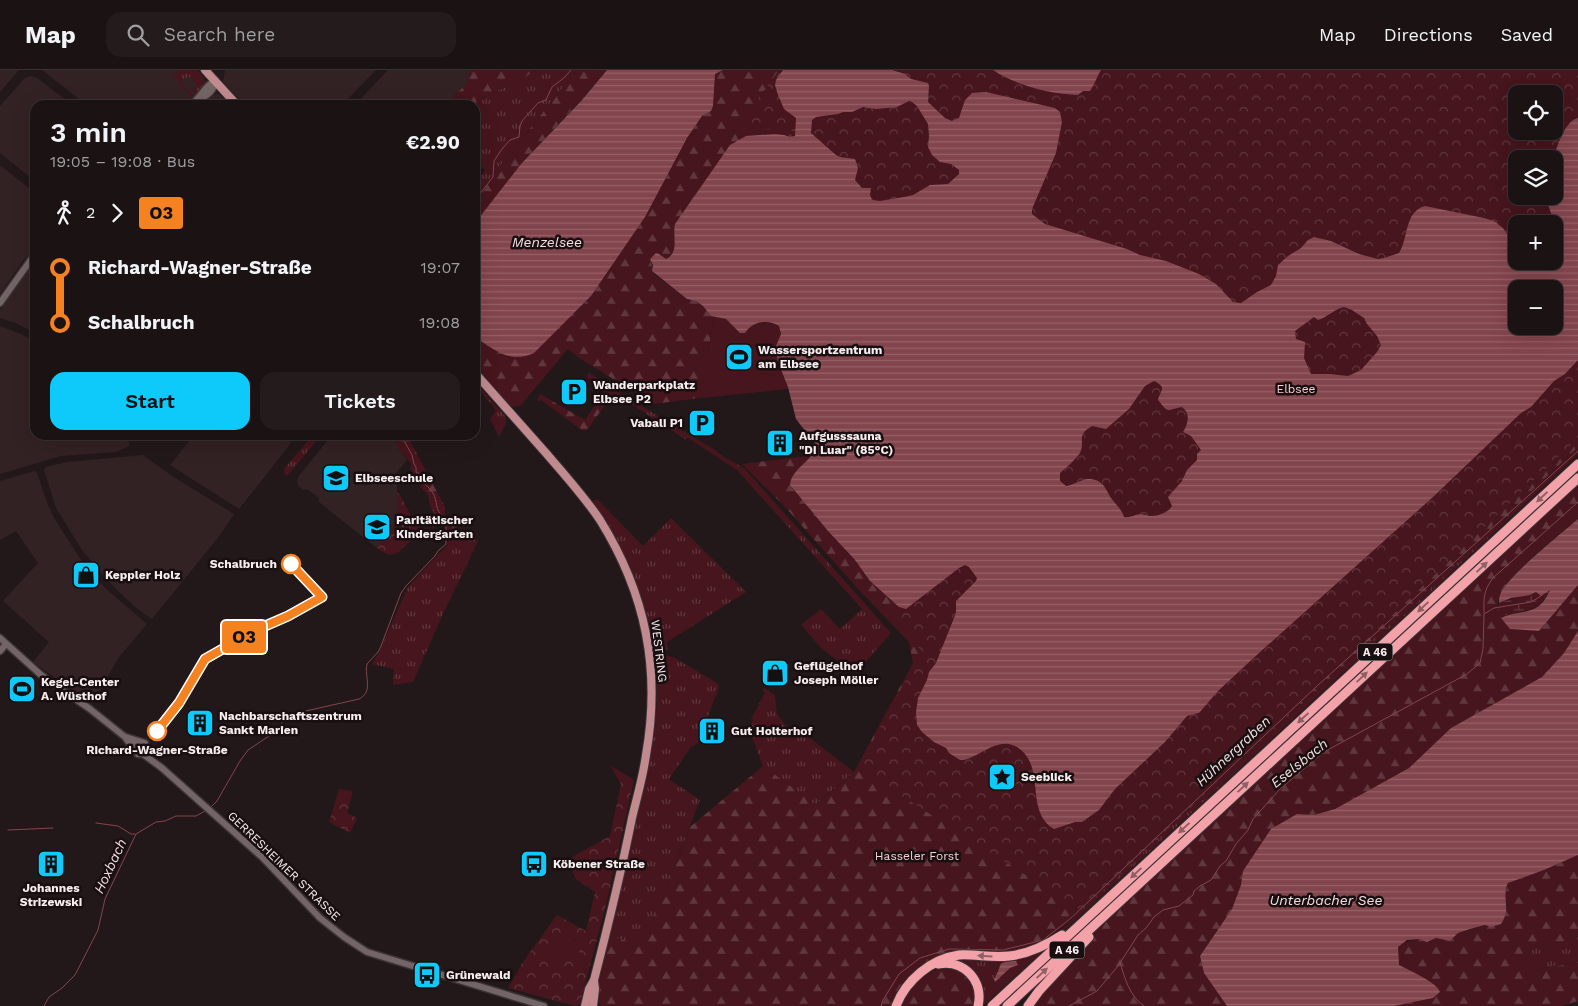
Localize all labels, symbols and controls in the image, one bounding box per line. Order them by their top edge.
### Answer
search box [106,12,456,57]
text: Map [25,21,76,49]
icon: search [124,21,152,49]
text: Search here [164,23,275,46]
text: Map [1319,24,1356,45]
text: Directions [1384,24,1473,45]
text: Saved [1501,24,1553,45]
map controls [1508,85,1563,335]
button: locate [1508,85,1563,140]
text: 3 min [50,116,127,149]
text: €2.90 [406,131,460,154]
button: layers [1508,150,1563,205]
text: 19:05 – 19:08 · Bus [50,152,195,171]
icon: walk [50,199,78,227]
icon: forward [103,199,131,227]
text: O3 [149,202,173,223]
text: 2 [86,203,95,222]
button: + [1508,215,1563,270]
water label: Menzelsee [512,234,582,250]
text: Richard-Wagner-Straße [88,256,312,279]
text: 19:07 [421,258,460,277]
button: − [1508,280,1563,335]
text: Schalbruch [88,311,194,334]
text: 19:08 [419,313,460,332]
sports icon: Wassersportzentrum am Elbsee [724,342,754,372]
place label: Wassersportzentrum am Elbsee [758,343,882,371]
button: Start [50,372,250,430]
button: Tickets [260,372,460,430]
parking icon: Wanderparkplatz Elbsee P2 [559,377,589,407]
place label: Wanderparkplatz Elbsee P2 [593,378,695,406]
park label: Elbsee [1276,382,1316,396]
parking icon: Vabali P1 [687,408,717,438]
place label: Vabali P1 [630,416,683,430]
building icon: Aufgusssauna "Di Luar" (85°C) [765,428,795,458]
place label: Aufgusssauna "Di Luar" (85°C) [799,429,893,457]
school or university icon: Elbseeschule [321,463,351,493]
place label: Elbseeschule [355,471,433,485]
one-way arrow [1537,491,1549,503]
school or university icon: Paritätischer Kindergarten [362,512,392,542]
place label: Paritätischer Kindergarten [396,513,474,541]
marker: Schalbruch [281,554,301,574]
place label: Schalbruch [210,557,277,571]
shop icon: Keppler Holz [71,560,101,590]
one-way arrow [1475,561,1487,573]
place label: Keppler Holz [105,568,180,582]
one-way arrow [1417,601,1429,613]
street label: WESTRING [648,619,670,683]
line badge: O3 [222,621,266,653]
text: O3 [232,626,256,647]
road number: A 46 [1358,644,1392,660]
shop icon: Geflügelhof Joseph Möller [760,658,790,688]
place label: Geflügelhof Joseph Möller [794,659,879,687]
one-way arrow [1356,671,1368,683]
sports icon: Kegel-Center A. Wüsthof [7,674,37,704]
place label: Kegel-Center A. Wüsthof [41,675,120,703]
building icon: Nachbarschaftszentrum Sankt Marien [185,708,215,738]
place label: Nachbarschaftszentrum Sankt Marien [219,709,362,737]
one-way arrow [1298,712,1310,724]
water label: Hühnergraben [1193,713,1273,789]
building icon: Gut Holterhof [697,716,727,746]
marker: Richard-Wagner-Straße [147,721,167,741]
place label: Gut Holterhof [731,724,812,738]
water label: Eselsbach [1267,735,1331,791]
place label: Richard-Wagner-Straße [86,743,228,757]
place icon: Seeblick [987,762,1017,792]
place label: Seeblick [1021,770,1072,784]
one-way arrow [1236,781,1248,793]
street label: GERRESHEIMER STRASSE [225,808,343,924]
one-way arrow [1178,822,1190,834]
water label: Hoxbach [90,836,130,896]
building icon: Johannes Strizewski [36,849,66,879]
bus stop icon: Köbener Straße [519,849,549,879]
park label: Hasseler Forst [875,849,959,863]
place label: Köbener Straße [553,857,645,871]
one-way arrow [1130,867,1142,879]
place label: Johannes Strizewski [20,881,82,909]
water label: Unterbacher See [1270,892,1382,908]
road number: A 46 [1050,942,1084,958]
one-way arrow [977,951,993,959]
bus stop icon: Grünewald [412,960,442,990]
one-way arrow [1036,967,1048,979]
place label: Grünewald [446,968,511,982]

